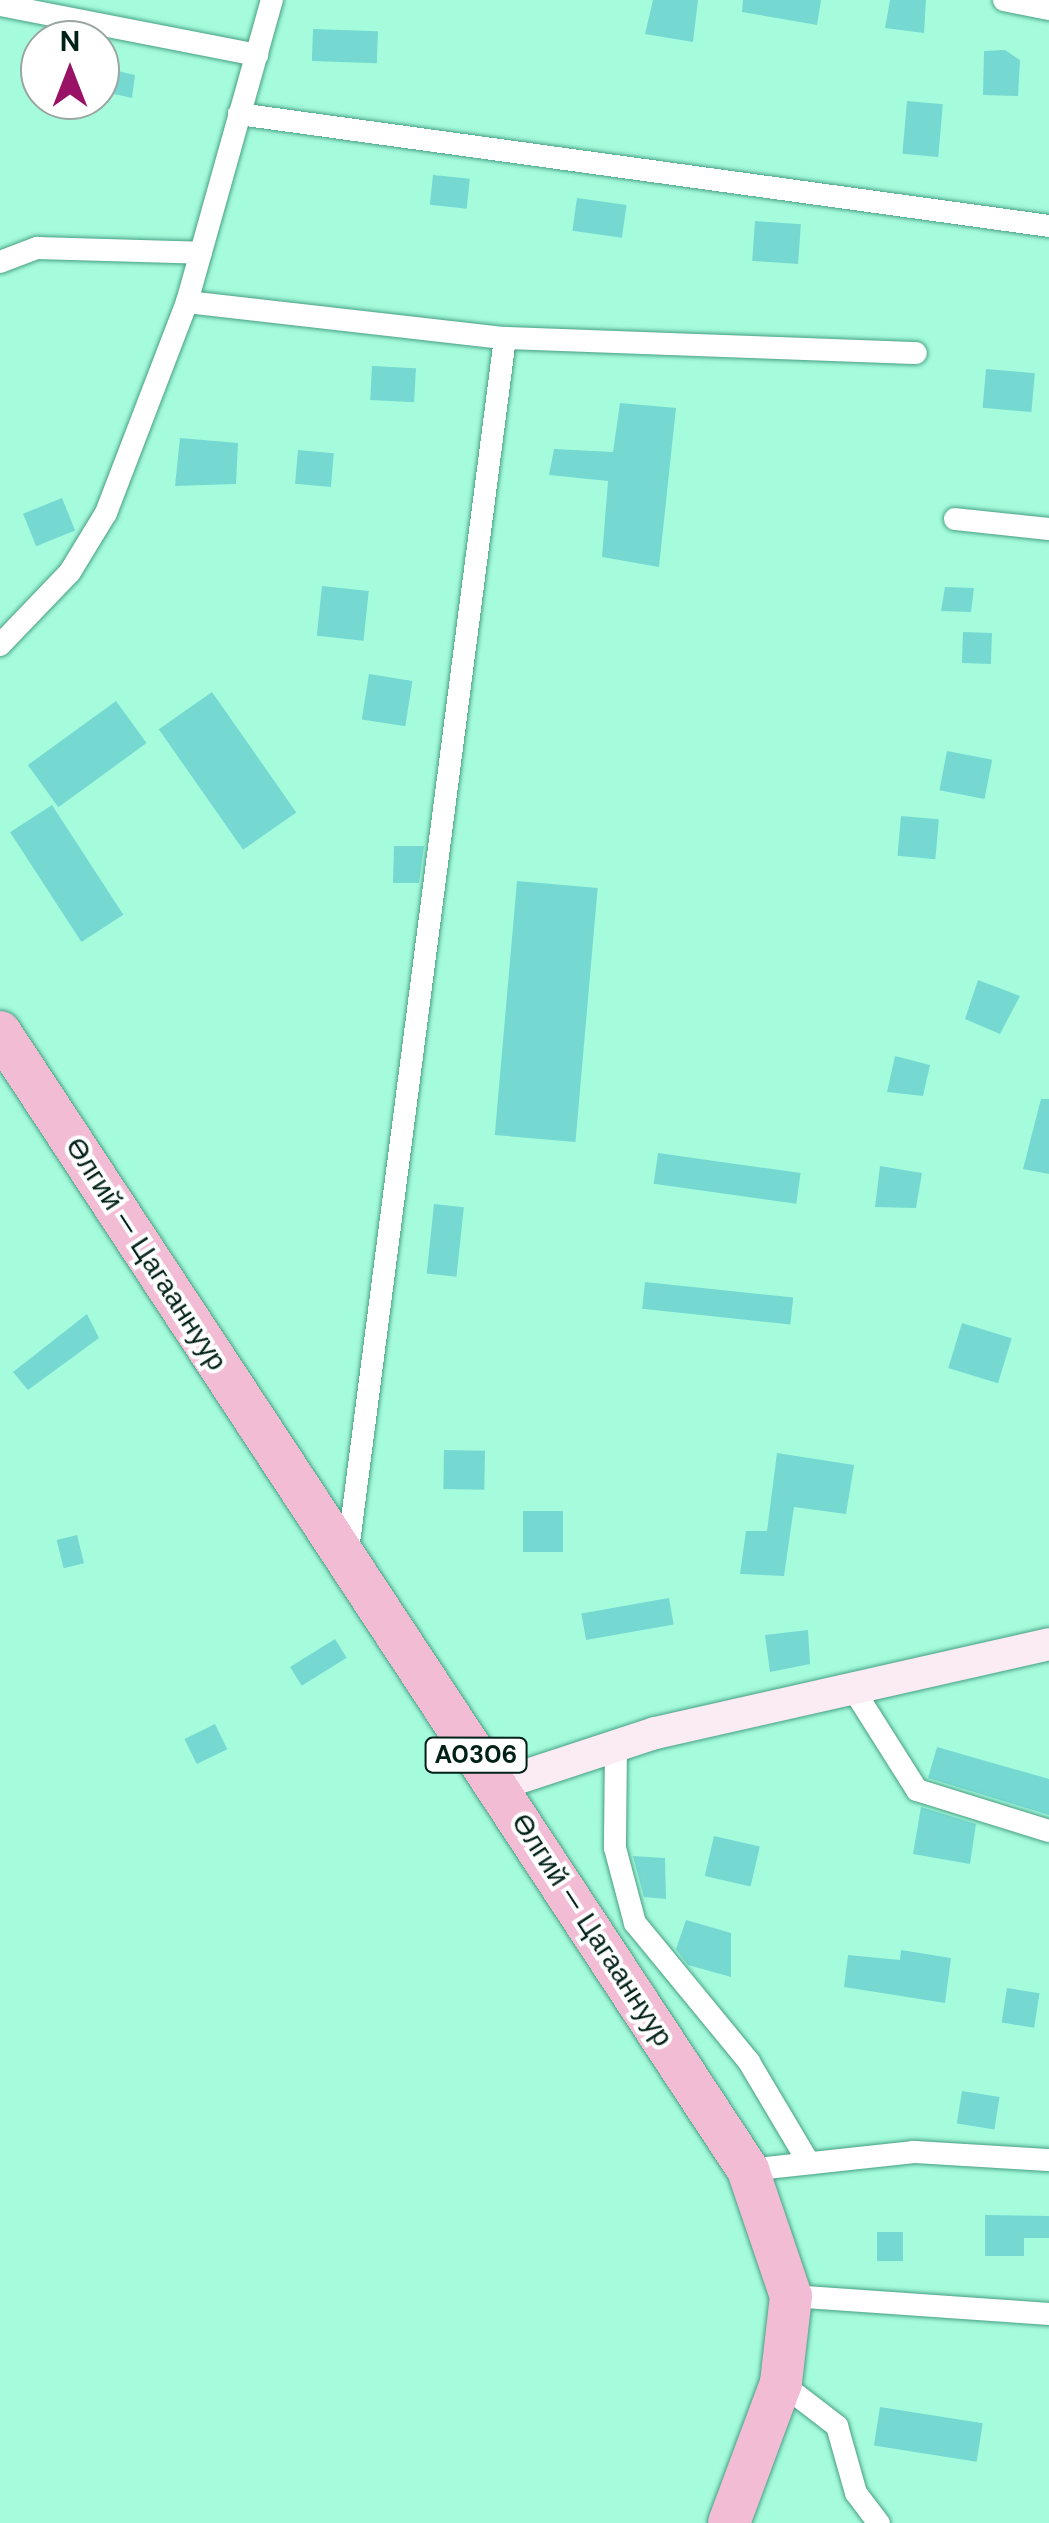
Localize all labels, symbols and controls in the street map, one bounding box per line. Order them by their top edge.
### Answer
north arrow [20,20,120,120]
text: N [60,23,80,60]
street label: Өлгий — Цагааннуур [58,1131,234,1377]
road number: A0306 [424,1735,528,1775]
street label: Өлгий — Цагааннуур [504,1807,680,2053]

